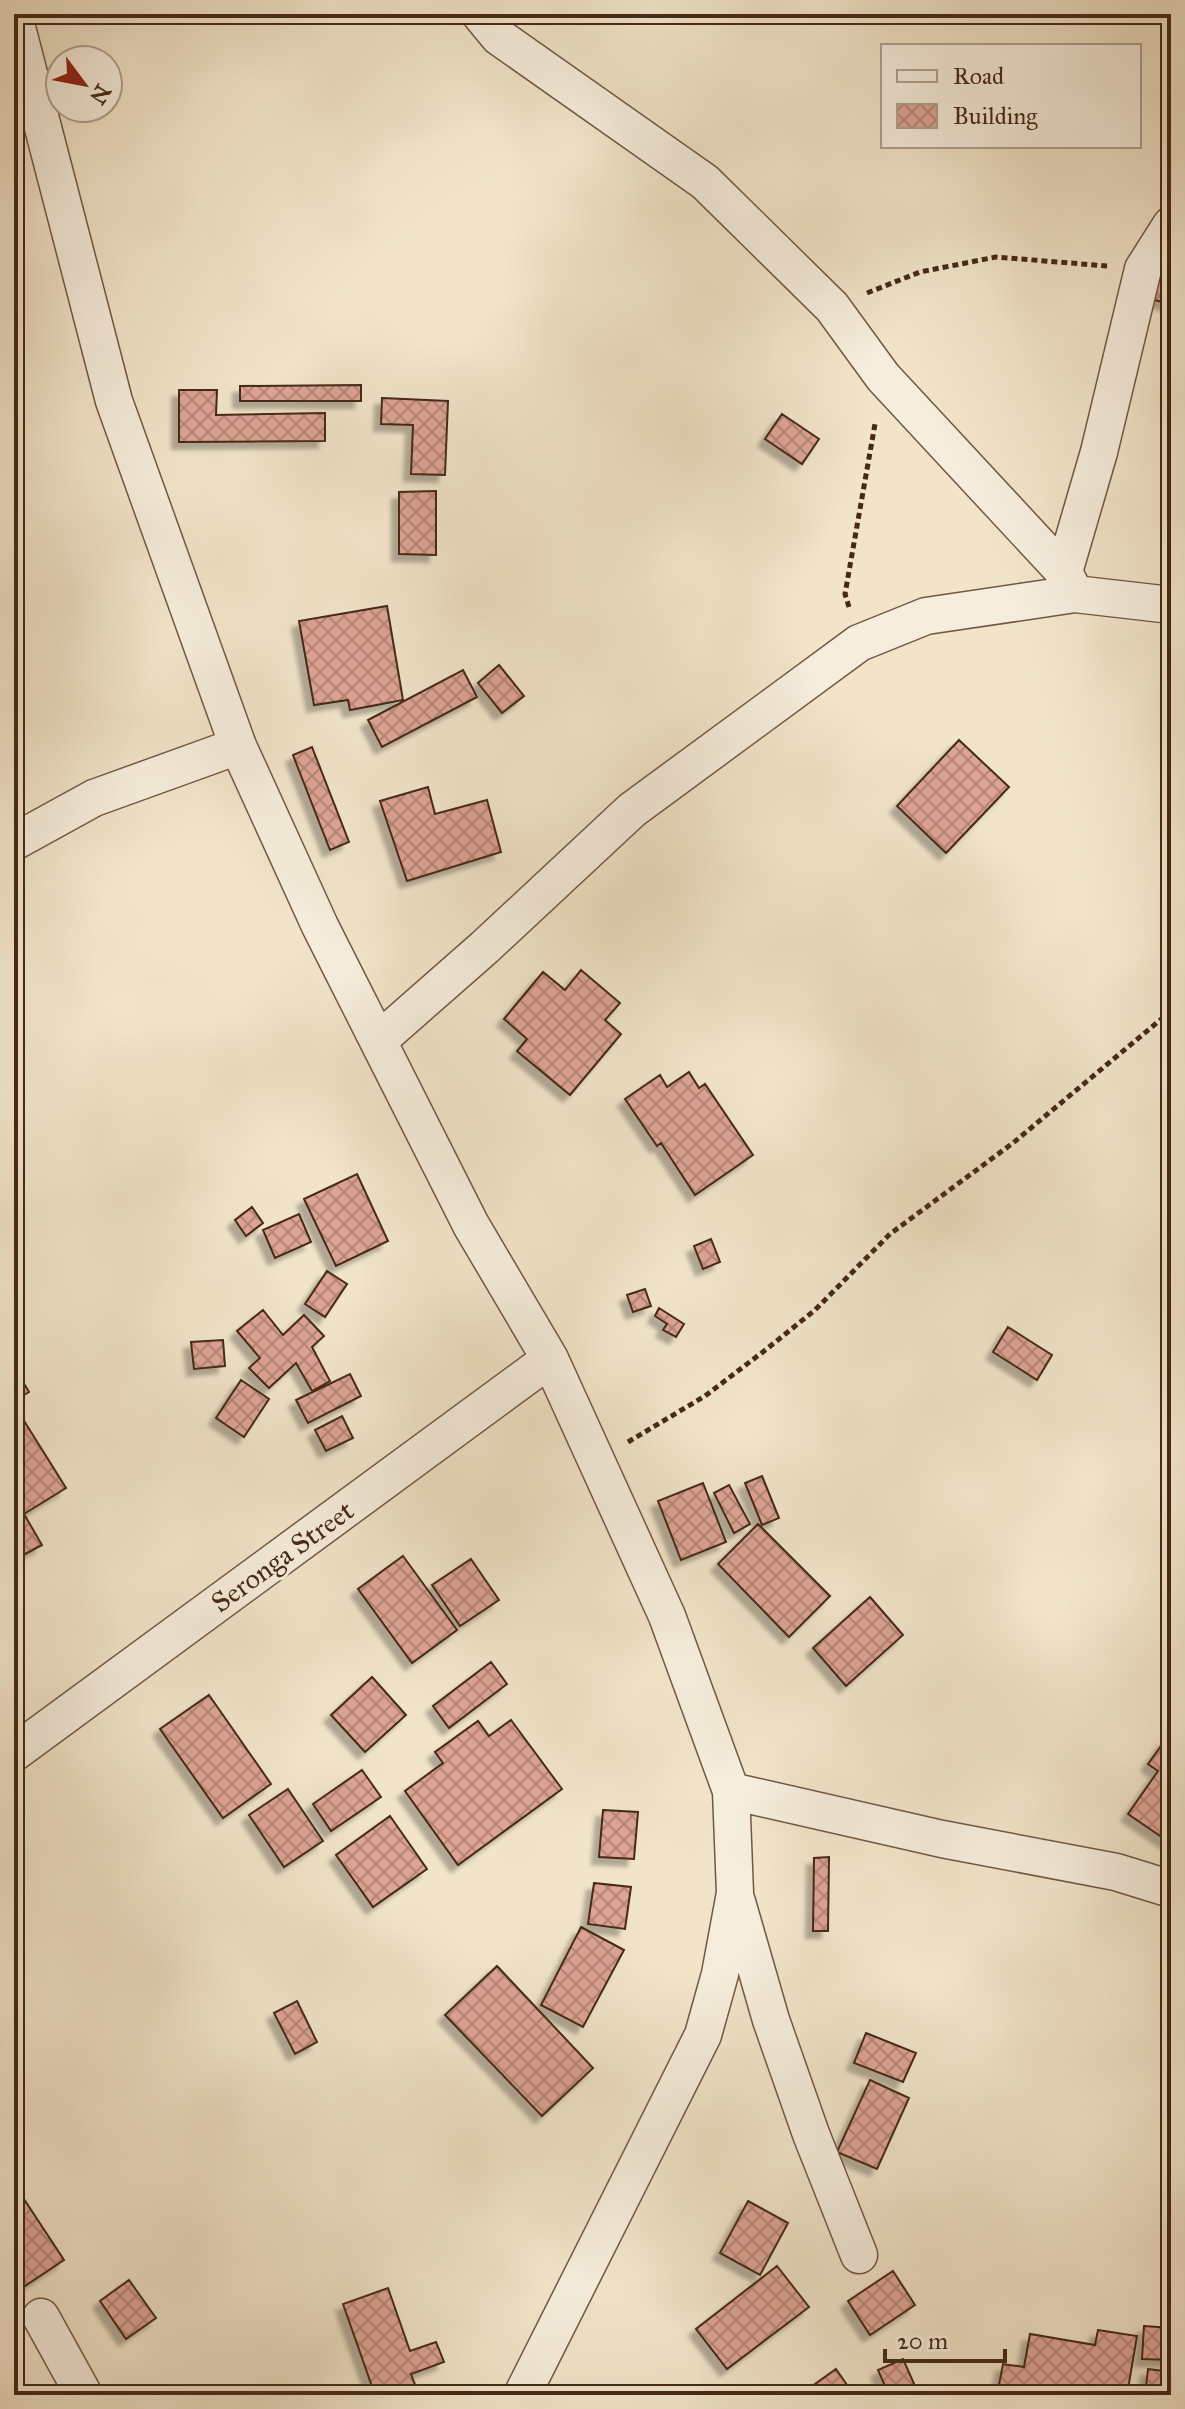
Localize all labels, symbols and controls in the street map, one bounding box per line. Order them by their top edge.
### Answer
north arrow [44,44,124,124]
legend [881,44,1141,148]
text: Road [953,61,1004,91]
text: N [84,79,117,110]
text: Building [953,101,1038,131]
street label: Seronga Street [204,1493,361,1620]
scale bar [885,2313,1005,2363]
text: 20 m [897,2326,948,2356]

